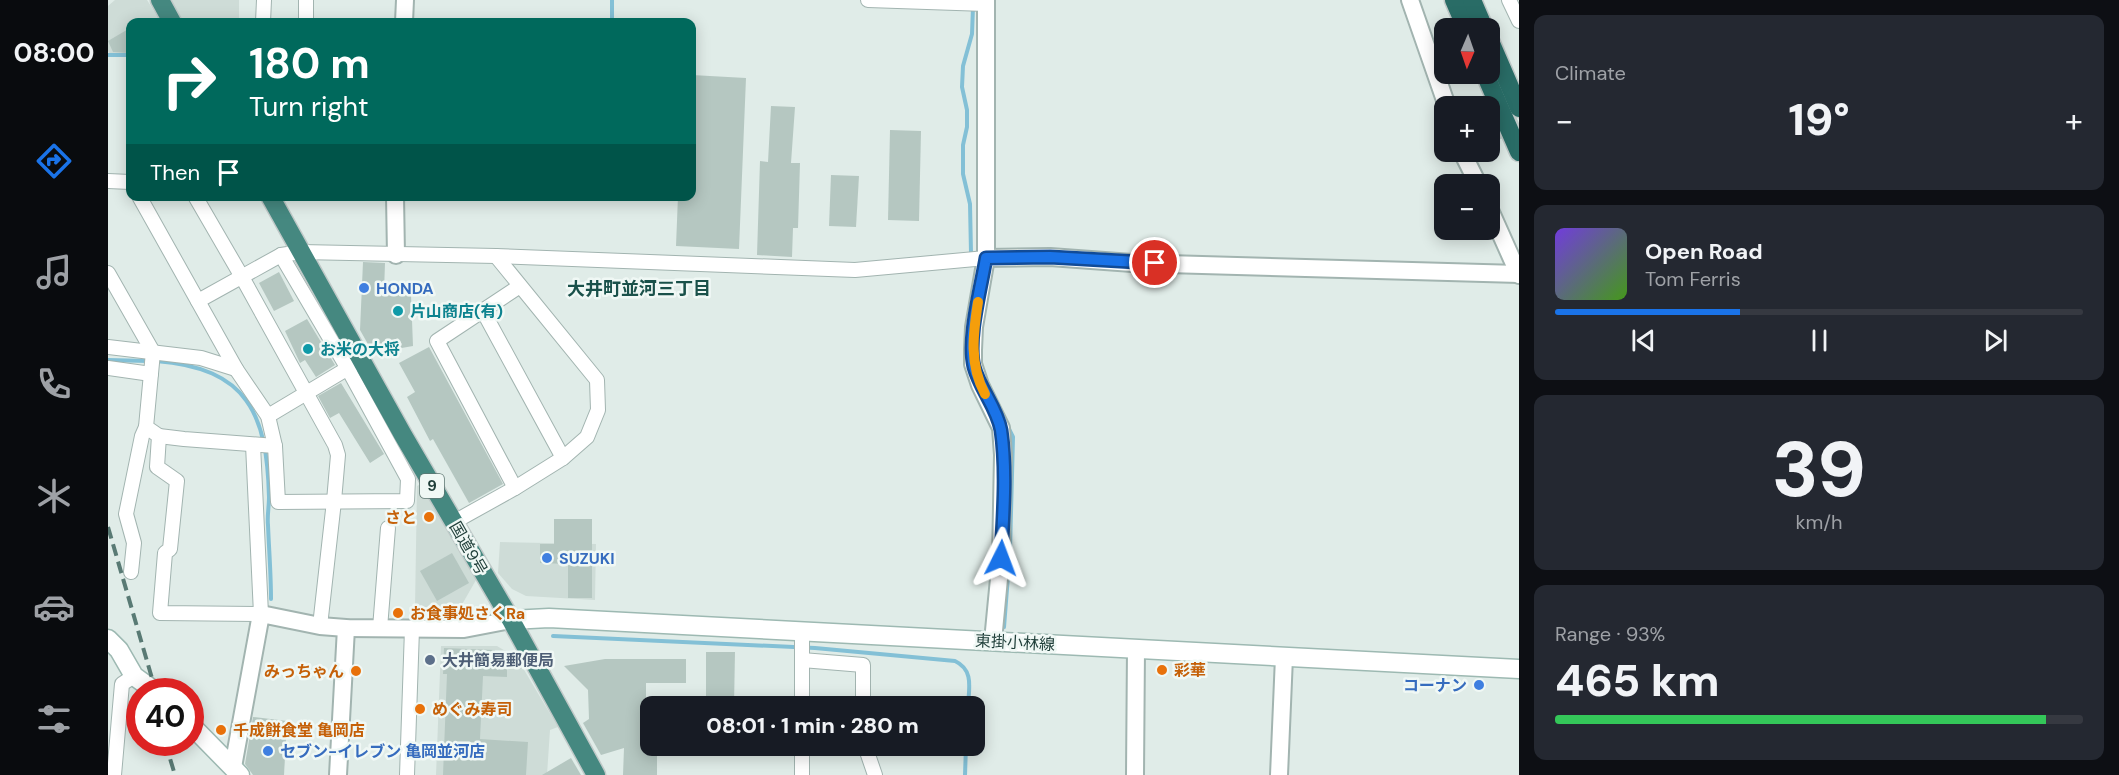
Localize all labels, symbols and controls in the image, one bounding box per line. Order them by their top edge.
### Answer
north arrow [1434,18,1500,84]
map controls [1434,18,1500,240]
text: 08:00 [14,35,94,70]
text: 180 m [249,36,370,91]
icon: right [150,42,228,120]
text: Climate [1555,60,1626,86]
text: Turn right [249,89,369,124]
text: 19° [1788,90,1850,149]
button: + [1434,96,1500,162]
text: − [1555,99,1573,142]
text: + [2065,99,2083,142]
icon: directions [33,140,75,182]
icon: arrive [212,156,245,189]
text: Then [150,158,200,187]
button: − [1434,174,1500,240]
pin [1129,237,1180,288]
text: Open Road [1645,237,1763,266]
icon: arrive [1138,246,1171,279]
icon: music [33,251,75,293]
text: Tom Ferris [1645,266,1741,292]
district label: 大井町並河三丁目 [567,277,711,301]
place label: HONDA [376,278,434,299]
marker: HONDA [357,281,371,295]
place label: 片山商店(有) [410,301,503,322]
marker: 片山商店(有) [391,304,405,318]
icon: previous [1627,324,1660,357]
icon: pause [1803,324,1836,357]
icon: next [1979,324,2012,357]
place label: お米の大将 [320,339,400,360]
marker: お米の大将 [301,342,315,356]
icon: phone [33,363,75,405]
text: 39 [1772,419,1866,520]
road number: 9 [420,474,444,498]
icon: climate [33,475,75,517]
place label: さと [385,507,417,528]
text: km/h [1795,509,1843,535]
marker: さと [422,510,436,524]
street label: 国道9号 [445,518,492,579]
position arrow [969,526,1033,590]
place label: SUZUKI [559,548,615,569]
marker: SUZUKI [540,551,554,565]
icon: car [33,586,75,628]
place label: お食事処さくRa [410,603,525,624]
marker: お食事処さくRa [391,606,405,620]
text: Range · 93% [1555,621,1665,647]
street label: 東掛小林線 [974,630,1055,655]
place label: 大井簡易郵便局 [442,650,554,671]
text: 465 km [1555,651,1720,710]
marker: 大井簡易郵便局 [423,653,437,667]
place label: 彩華 [1174,660,1206,681]
place label: みっちゃん [264,661,344,682]
marker: 彩華 [1155,663,1169,677]
marker: みっちゃん [349,664,363,678]
place label: コーナン [1403,675,1467,696]
speed limit sign: 40 [126,678,204,756]
marker: コーナン [1472,678,1486,692]
icon: filters [33,698,75,740]
place label: めぐみ寿司 [432,699,512,720]
marker: めぐみ寿司 [413,702,427,716]
text: 08:01 · 1 min · 280 m [706,711,919,740]
place label: 千成餅食堂 亀岡店 [233,720,365,741]
marker: 千成餅食堂 亀岡店 [214,723,228,737]
place label: セブン-イレブン 亀岡並河店 [280,741,485,762]
marker: セブン-イレブン 亀岡並河店 [261,744,275,758]

